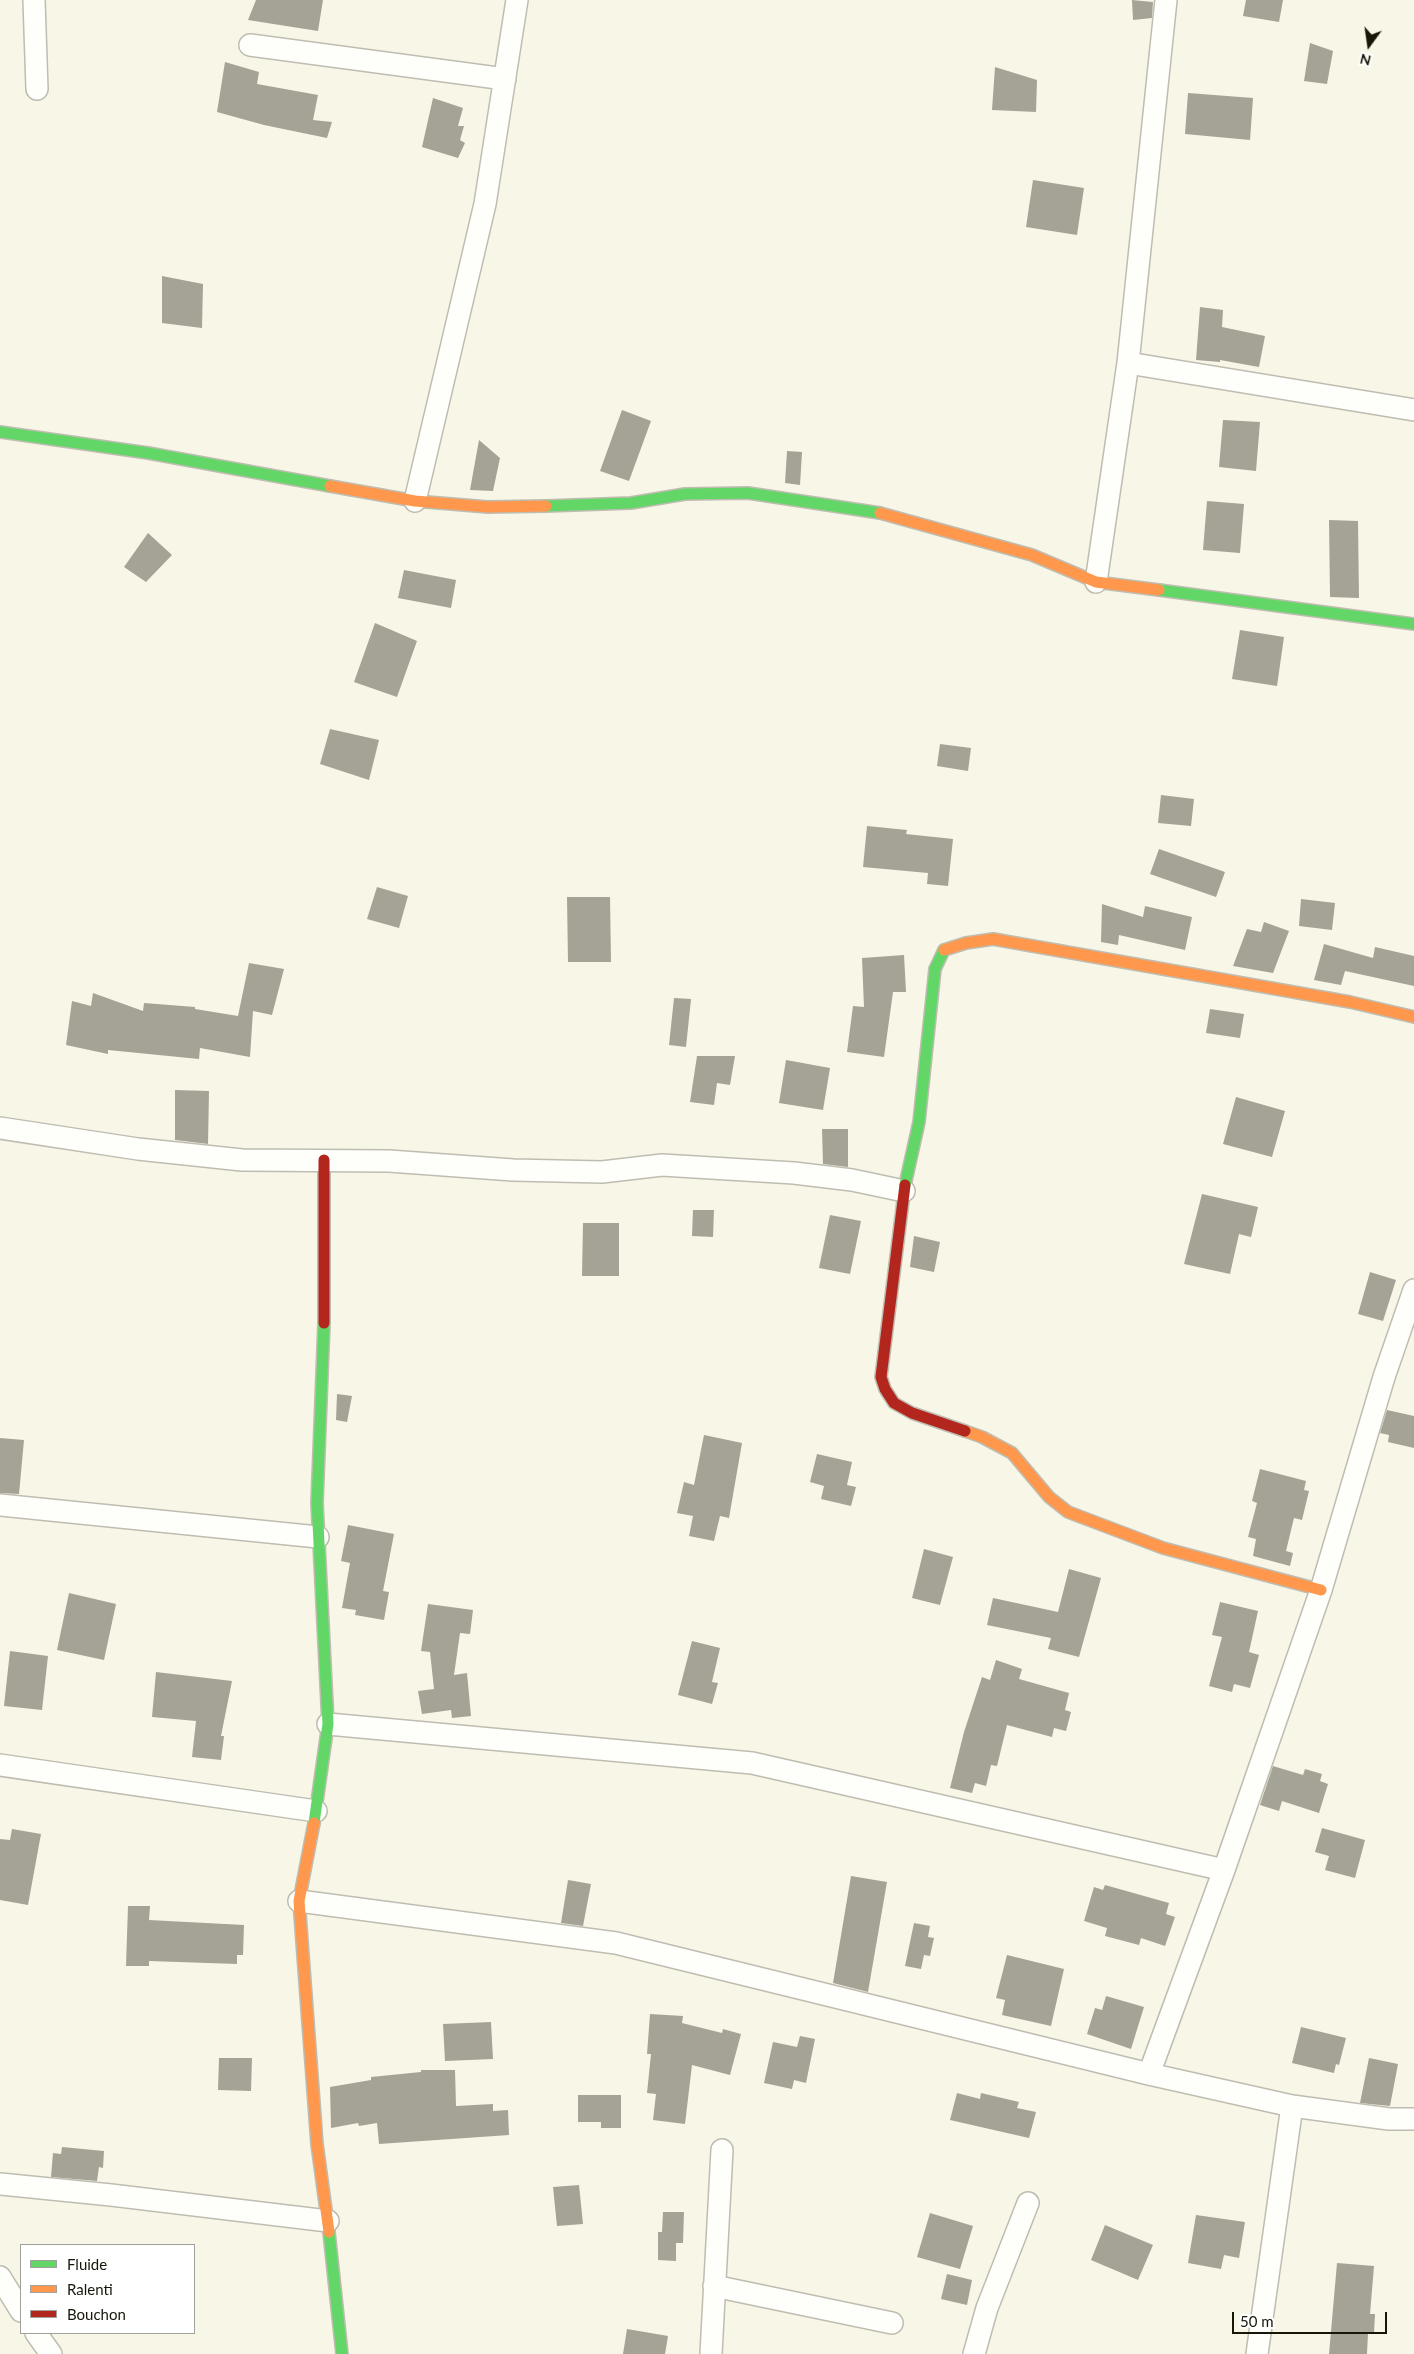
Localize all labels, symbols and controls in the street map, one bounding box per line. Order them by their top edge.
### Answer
north arrow [1344,20,1394,70]
text: N [1358,50,1373,70]
legend [20,2244,195,2334]
text: Fluide [67,2255,107,2273]
text: Ralenti [67,2280,113,2298]
scale bar [1234,2302,1389,2334]
text: Bouchon [67,2305,126,2323]
text: 50 m [1240,2312,1274,2330]

